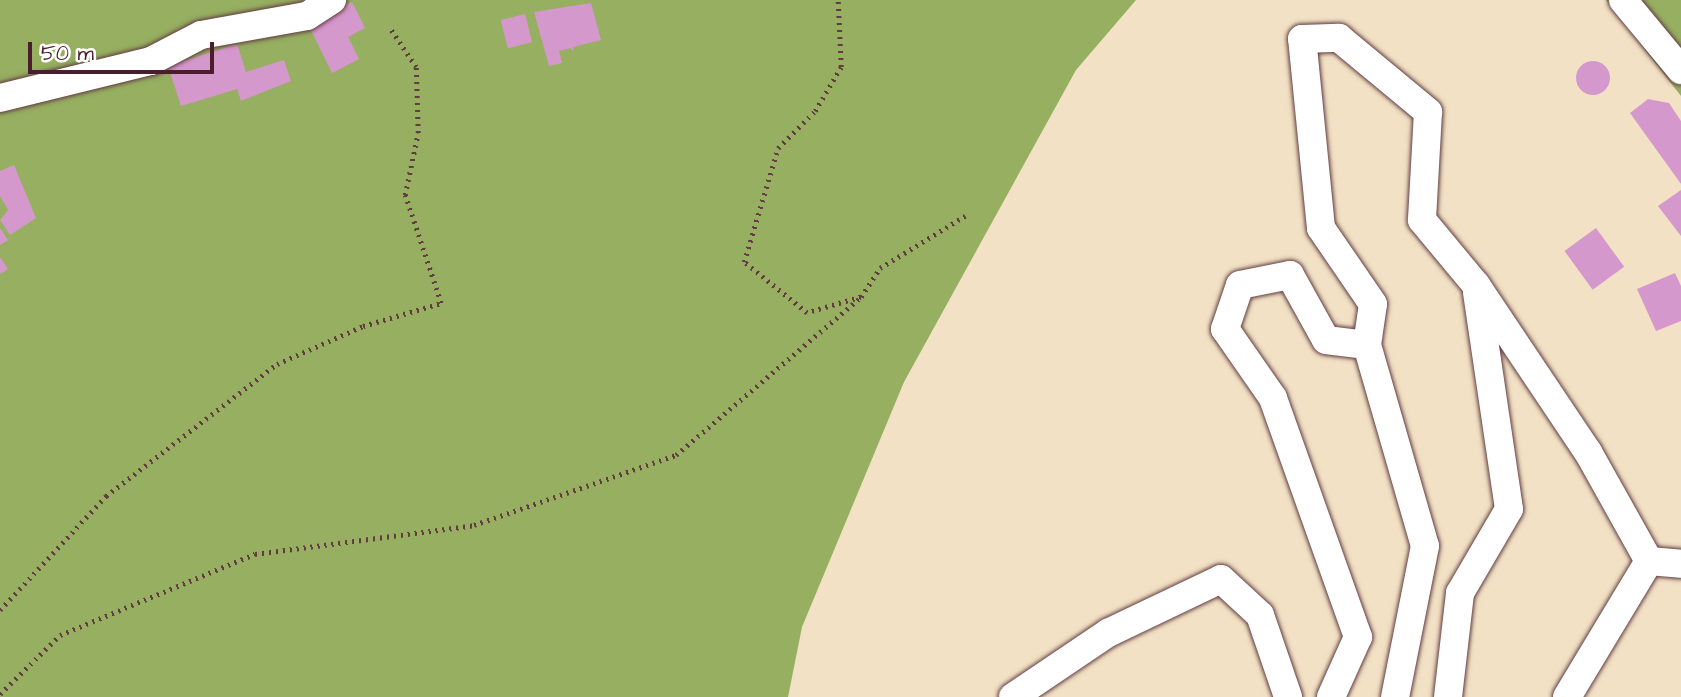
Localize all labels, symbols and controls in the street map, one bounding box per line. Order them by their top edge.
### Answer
scale bar [32,28,217,72]
text: 50 m [41,39,94,68]

